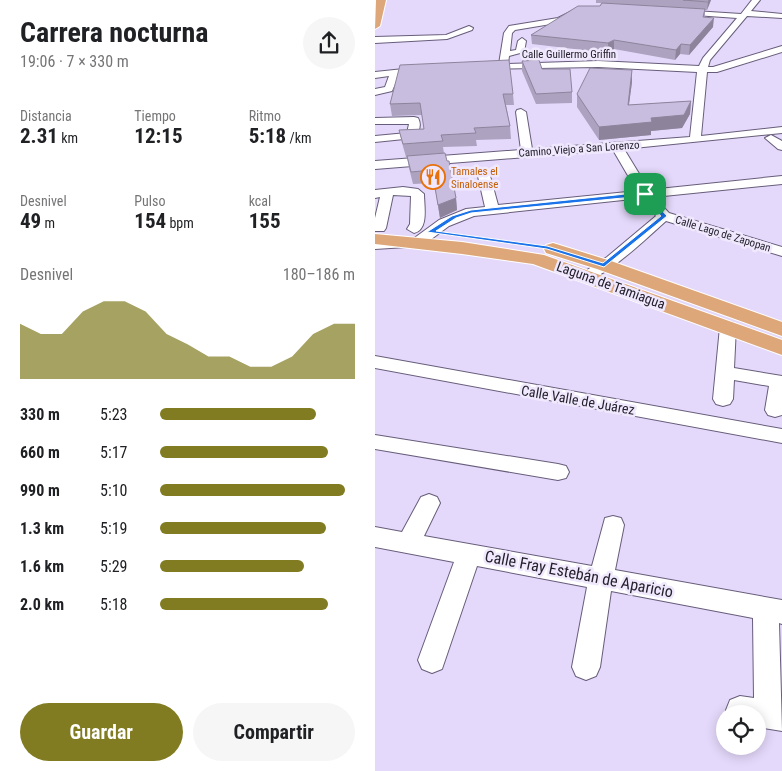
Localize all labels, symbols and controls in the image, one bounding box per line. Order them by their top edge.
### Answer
text: Carrera nocturna [20,16,209,49]
button: share [303,17,355,69]
street label: Calle Guillermo Griffin [522,48,616,61]
text: 19:06 · 7 × 330 m [20,52,129,71]
text: Distancia [20,108,72,124]
text: Tiempo [134,108,176,124]
text: Ritmo [249,108,281,124]
text: 2.31 [20,124,58,148]
text: 12:15 [134,124,183,148]
text: 5:18 [249,124,286,148]
text: km [58,130,78,146]
text: /km [286,130,312,146]
street label: Camino Viejo a San Lorenzo [518,138,640,160]
restaurant icon: Tamales el Sinaloense [420,164,446,190]
place label: Tamales el Sinaloense [451,165,499,191]
pin [624,173,666,215]
icon: arrive [631,180,659,208]
text: Desnivel [20,193,67,209]
text: Pulso [134,193,165,209]
text: kcal [249,193,271,209]
text: 49 [20,209,41,233]
text: 154 [134,209,166,233]
text: 155 [249,209,281,233]
street label: Calle Lago de Zapopan [674,213,772,255]
text: m [41,215,55,231]
text: bpm [166,215,194,231]
street label: Laguna de Tamiagua [555,258,667,312]
text: Desnivel [20,265,73,284]
text: 180–186 m [283,265,355,284]
street label: Calle Valle de Juárez [520,382,636,418]
text: 330 m [20,405,60,424]
text: 5:23 [100,405,127,424]
text: 660 m [20,443,60,462]
text: 5:17 [100,443,127,462]
text: 990 m [20,481,60,500]
text: 5:10 [100,481,127,500]
text: 1.3 km [20,519,64,538]
text: 5:19 [100,519,127,538]
street label: Calle Fray Estebán de Aparicio [483,546,675,602]
text: 1.6 km [20,557,64,576]
text: 5:29 [100,557,127,576]
text: 2.0 km [20,595,64,614]
text: 5:18 [100,595,127,614]
button: Guardar [20,703,183,761]
button: Compartir [193,703,355,761]
map controls [716,705,766,755]
button: locate [716,705,766,755]

